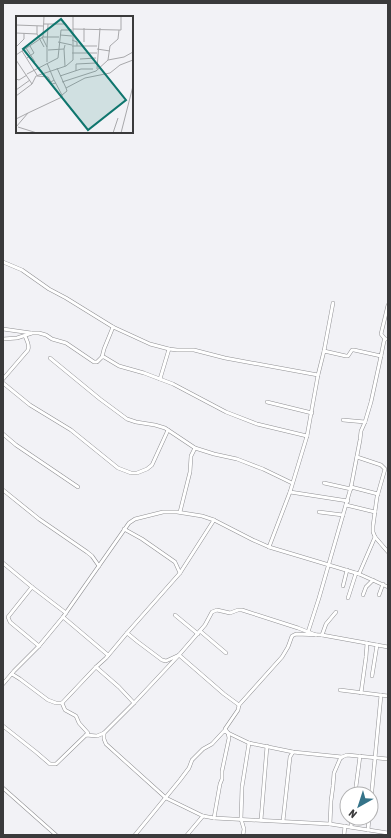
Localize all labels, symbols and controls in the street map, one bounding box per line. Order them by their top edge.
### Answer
inset map [16,16,133,133]
north arrow [339,786,379,826]
text: N [346,807,359,820]

